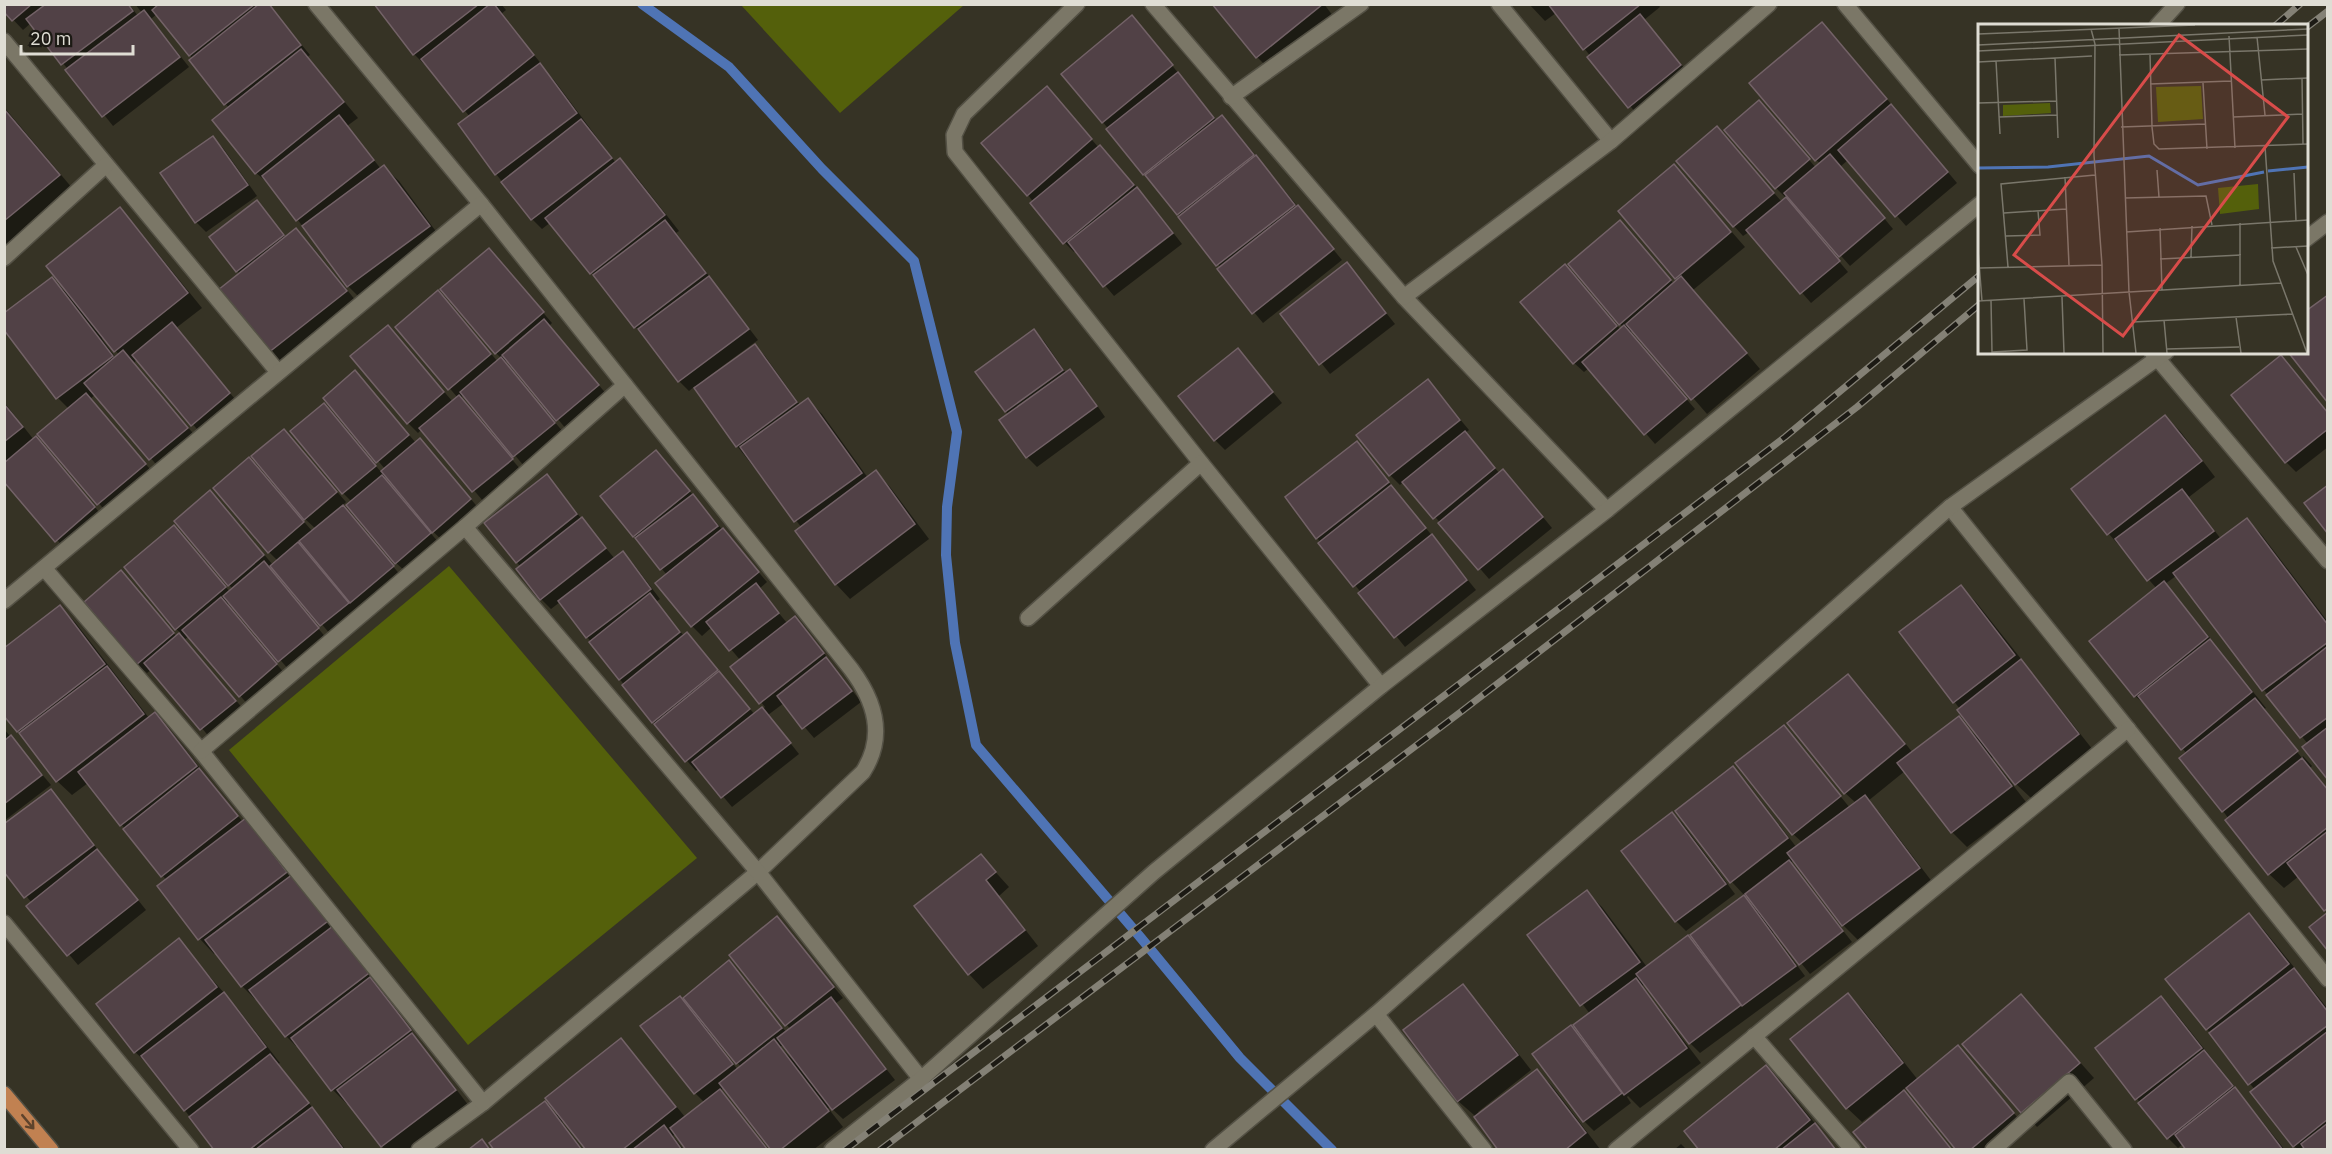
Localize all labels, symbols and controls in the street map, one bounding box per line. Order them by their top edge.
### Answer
scale bar [21,18,134,56]
inset map [1978,24,2308,354]
text: 20 m [30,27,72,50]
one-way arrow [21,1114,34,1130]

